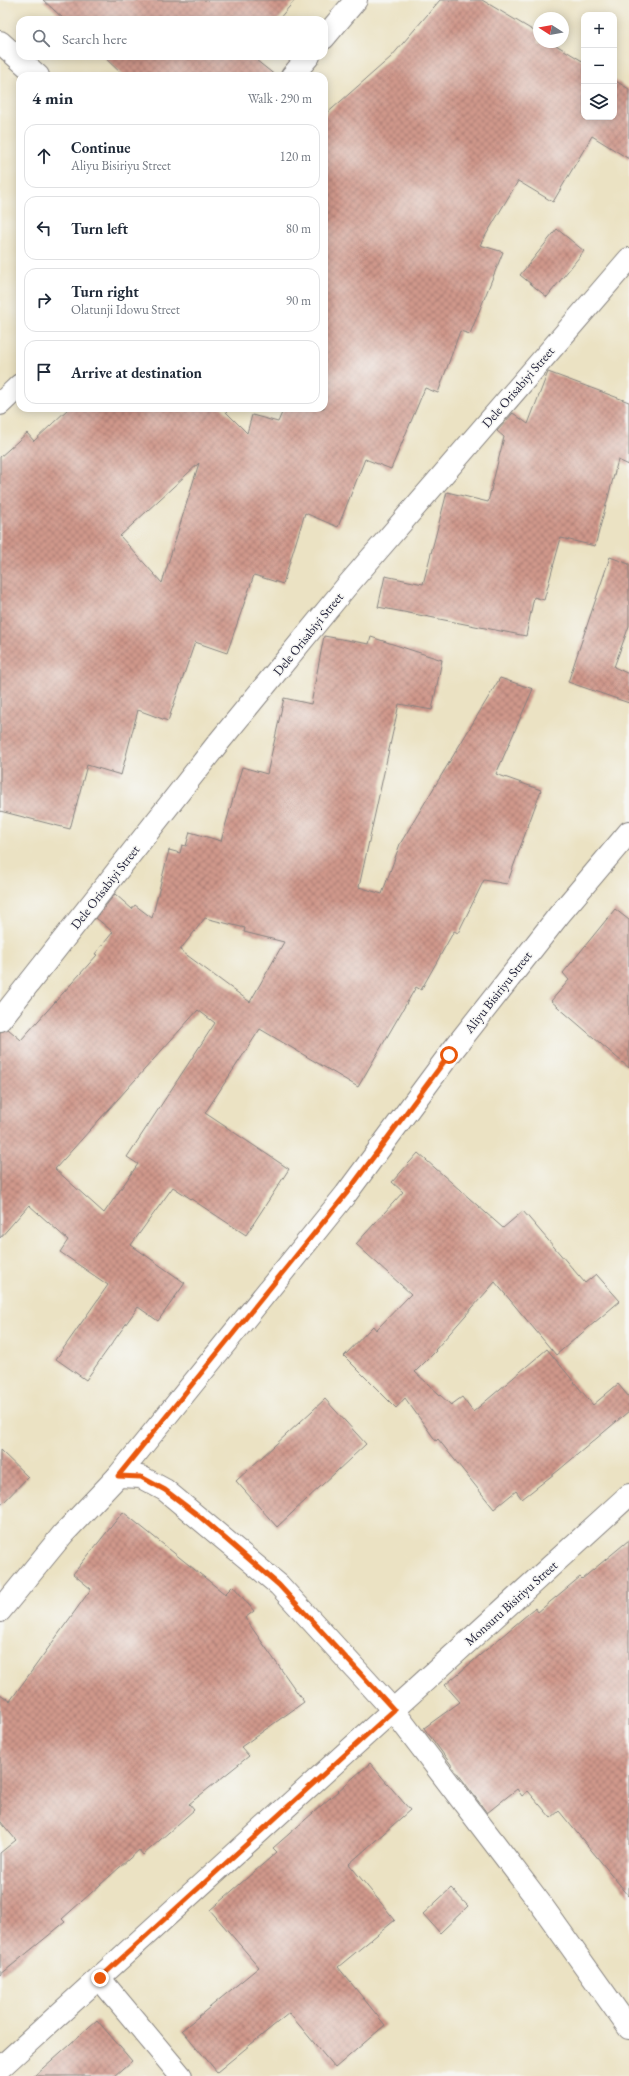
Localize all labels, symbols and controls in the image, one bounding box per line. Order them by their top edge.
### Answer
north arrow [533,12,569,48]
map controls [581,12,617,120]
button: + [581,12,617,48]
search box [16,16,328,60]
icon: search [30,27,52,49]
text: Search here [62,29,127,48]
button: − [581,48,617,84]
button: layers [581,84,617,120]
text: 4 min [32,87,73,109]
text: Walk · 290 m [248,90,312,107]
text: Continue [71,138,131,157]
icon: ahead [33,145,55,167]
text: 120 m [280,148,311,165]
text: Aliyu Bisiriyu Street [71,157,171,174]
icon: left [33,217,55,239]
text: Turn left [71,219,128,238]
text: 80 m [286,220,311,237]
text: Turn right [71,282,139,301]
icon: right [33,289,55,311]
text: 90 m [286,292,311,309]
text: Olatunji Idowu Street [71,301,180,318]
street label: Dele Orisabiyi Street [478,343,558,431]
icon: arrive [33,361,55,383]
text: Arrive at destination [71,363,202,382]
street label: Dele Orisabiyi Street [269,589,347,679]
street label: Dele Orisabiyi Street [67,841,143,933]
street label: Aliyu Bisiriyu Street [460,947,535,1037]
route start [440,1046,458,1064]
street label: Monsuru Bisiriyu Street [461,1557,561,1649]
route end [91,1969,109,1987]

